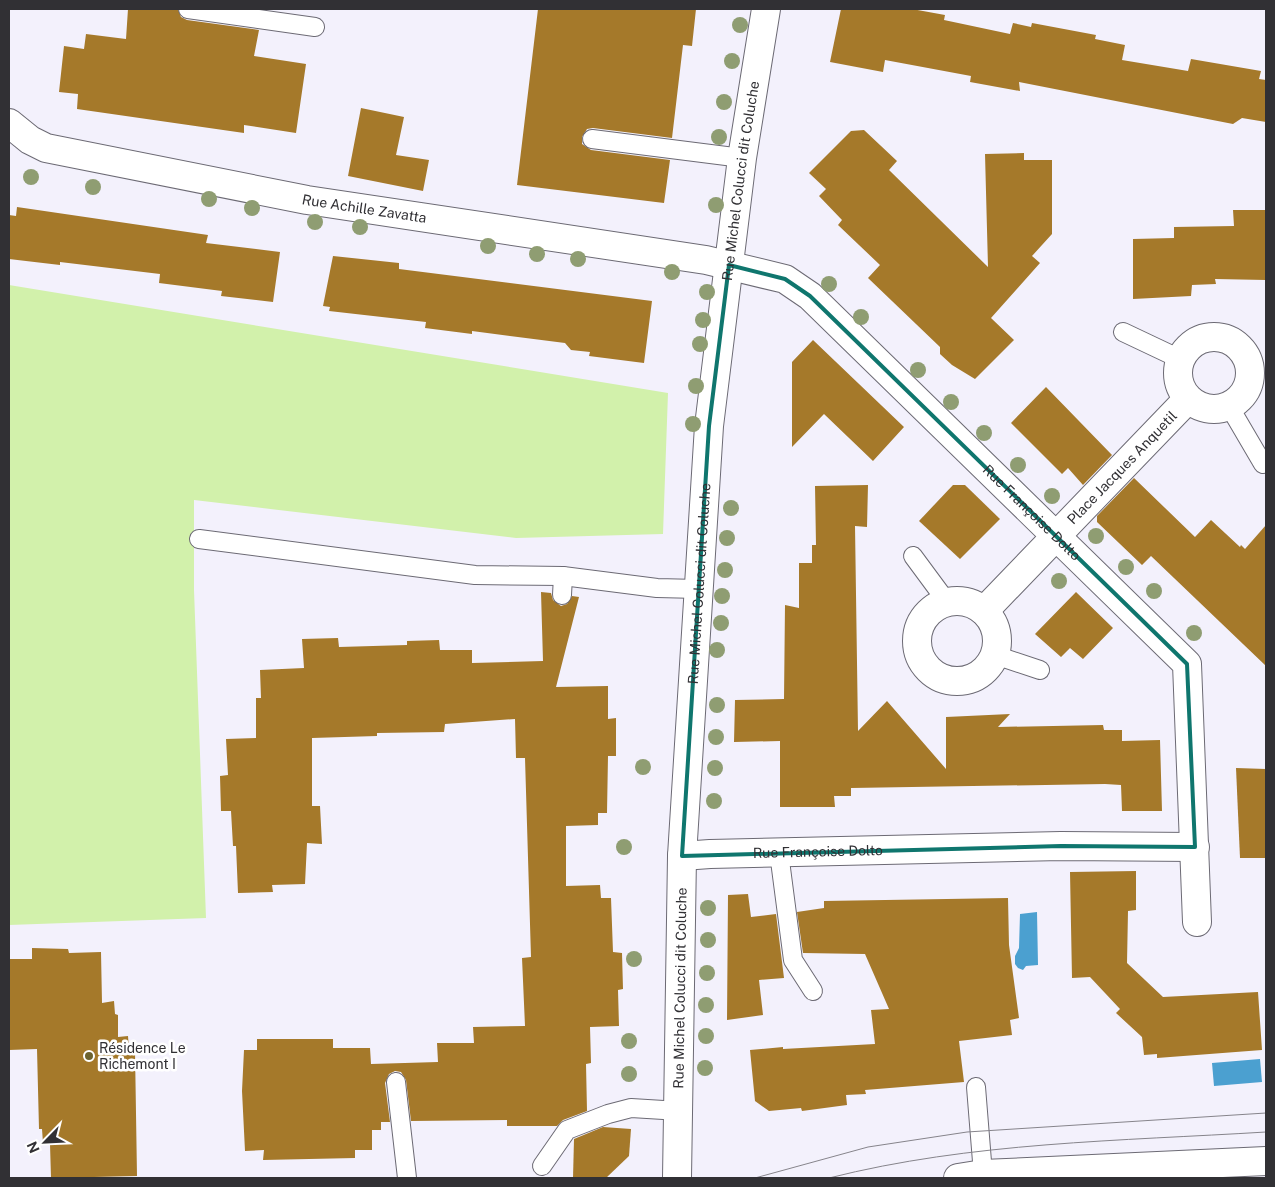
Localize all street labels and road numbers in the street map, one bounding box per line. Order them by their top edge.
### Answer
street label: Rue Michel Colucci dit Coluche [719,80,762,282]
street label: Rue Achille Zavatta [301,191,428,226]
street label: Place Jacques Anquetil [1064,408,1180,527]
street label: Rue Françoise Dolto [980,461,1084,564]
street label: Rue Michel Colucci dit Coluche [685,483,713,685]
street label: Rue Françoise Dolto [753,842,883,861]
street label: Rue Michel Colucci dit Coluche [670,887,690,1089]

